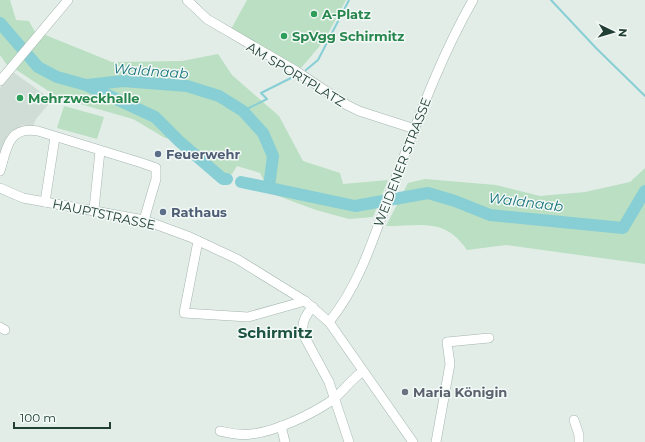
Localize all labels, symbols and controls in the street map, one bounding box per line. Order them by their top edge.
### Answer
place label: A-Platz [321,6,371,22]
marker: A-Platz [309,9,319,19]
north arrow [593,12,633,52]
place label: SpVgg Schirmitz [292,28,404,44]
text: N [616,28,630,38]
marker: SpVgg Schirmitz [279,31,289,41]
street label: AM SPORTPLATZ [244,38,348,110]
water label: Waldnaab [113,59,189,83]
place label: Mehrzweckhalle [28,90,140,106]
marker: Mehrzweckhalle [15,93,25,103]
street label: WEIDENER STRASSE [370,95,434,229]
place label: Feuerwehr [166,146,240,162]
marker: Feuerwehr [153,149,163,159]
water label: Waldnaab [488,188,564,216]
street label: HAUPTSTRASSE [51,195,157,233]
place label: Rathaus [171,204,227,220]
marker: Rathaus [158,207,168,217]
district label: Schirmitz [238,323,312,342]
place label: Maria Königin [413,384,507,400]
marker: Maria Königin [400,387,410,397]
scale bar [14,404,110,430]
text: 100 m [20,410,56,425]

